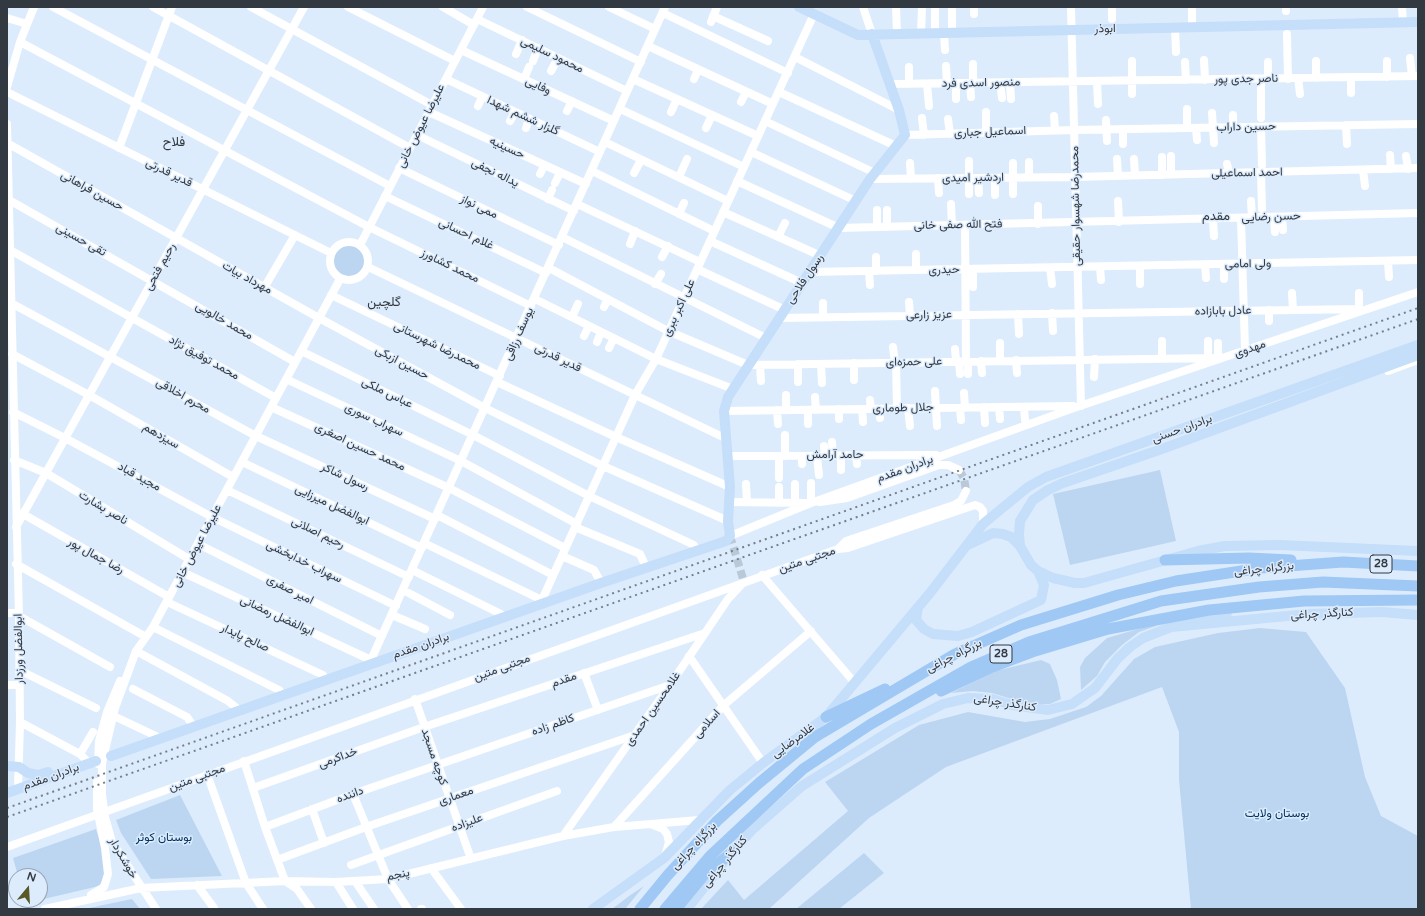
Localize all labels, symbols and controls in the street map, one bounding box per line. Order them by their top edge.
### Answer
street label: ابوذر [1094,22,1116,36]
street label: محمود سلیمی [518,34,586,76]
street label: ناصر جدی پور [1214,71,1278,87]
street label: وفایی [523,74,553,98]
street label: منصور اسدی فرد [942,75,1020,91]
street label: علیرضا عیوض خانی [394,82,448,170]
street label: گلزار ششم شهدا [485,93,561,139]
street label: حسین داراب [1216,119,1276,135]
street label: اسماعیل جباری [954,124,1026,140]
street label: حسینیه [487,134,527,162]
district label: فلاح [163,135,185,151]
street label: محمدرضا شهسوار حقیقی [1068,146,1084,266]
street label: قدیر قدرتی [143,155,195,191]
street label: یداله نجفی [469,155,521,191]
street label: احمد اسماعیلی [1211,165,1283,181]
street label: حسین فراهانی [58,168,126,214]
street label: اردشیر امیدی [942,170,1004,186]
street label: ممی نواز [458,192,500,222]
district label: مقدم [1202,209,1230,225]
street label: حسن رضایی [1241,209,1301,225]
street label: غلام احسانی [436,215,496,253]
street label: فتح الله صفی خانی [914,217,1002,233]
street label: تقی حسینی [53,220,109,260]
street label: رحیم فتحی [141,241,179,293]
street label: محمد کشاورز [419,246,481,286]
street label: رسول فلاحی [783,251,827,307]
street label: ولی امامی [1225,256,1271,272]
street label: مهرداد بیات [219,258,275,298]
street label: حیدری [928,263,960,277]
street label: علی اکبر ببری [659,277,699,339]
district label: گلچین [367,295,401,311]
street label: محمد خالویی [193,299,255,343]
street label: عادل بابازاده [1195,303,1251,319]
street label: یوسف رزاقی [501,305,537,363]
street label: عزیز زارعی [906,307,952,323]
street label: محمدرضا شهرستانی [391,319,483,373]
street label: محمد توفیق ‌نژاد [166,333,242,383]
street label: مهدوی [1232,337,1268,361]
street label: قدیر قدرتی [532,340,584,376]
street label: حسین ازبکی [373,343,431,383]
street label: علی حمزه‌ای [886,354,942,370]
street label: عباس ملکی [359,374,415,412]
street label: محرم اخلاقی [153,375,213,417]
street label: سهراب سوری [342,400,406,440]
street label: جلال طوماری [872,400,934,416]
street label: برادران حسنی [1150,411,1214,447]
street label: سیزدهم [140,420,182,452]
street label: محمد حسین اصغری [312,420,408,474]
street label: حامد آرامش [806,448,864,462]
street label: برادران مقدم [875,452,935,486]
street label: مجید قباد [115,459,163,495]
street label: رسول شاکر [319,460,371,494]
street label: ابوالفضل میرزایی [293,482,371,528]
street label: ناصر بشارت [76,488,130,528]
street label: علیرضا عیوض خانی [169,502,225,590]
street label: رحیم اصلانی [289,514,347,552]
street label: رضا جمال پور [65,535,127,577]
street label: سهراب خدابخشی [264,537,344,587]
street label: مجتبی متین [777,544,837,576]
road number: 28 [1370,555,1392,573]
street label: بزرگراه چراغی [1233,559,1295,579]
street label: امیر صفری [264,572,316,608]
street label: ابوالفضل رمضانی [238,593,316,639]
street label: کنارگذر چراغی [1290,605,1354,623]
street label: ابوالفضل ورزدار [11,614,27,684]
street label: صالح پایدار [218,621,272,655]
street label: برادران مقدم [391,630,451,662]
street label: بزرگراه چراغی [924,636,984,676]
road number: 28 [990,645,1012,663]
street label: مجتبی متین [472,651,532,685]
street label: مقدم [549,669,579,691]
street label: غلامحسین احمدی [622,669,684,749]
street label: کنارگذر چراغی [973,691,1037,715]
street label: اسلامی [690,707,724,741]
street label: کاظم زاده [530,711,576,739]
street label: غلامرضایی [769,721,817,761]
street label: کوچه مسجد [418,727,450,787]
street label: خداکرمی [316,744,360,772]
street label: برادران مقدم [21,760,81,794]
street label: مجتبی متین [167,761,227,795]
street label: داننده [334,783,366,807]
street label: معماری [437,783,475,809]
park label: بوستان ولایت [1245,807,1309,821]
street label: علیزاده [449,811,485,835]
street label: بزرگراه چراغی [668,819,720,873]
park label: بوستان کوثر [136,831,192,845]
street label: کنارگذر چراغی [699,833,751,891]
street label: خوشکردار [105,835,141,881]
street label: پنجم [385,866,411,884]
north arrow [8,868,48,908]
text: N [25,870,38,885]

